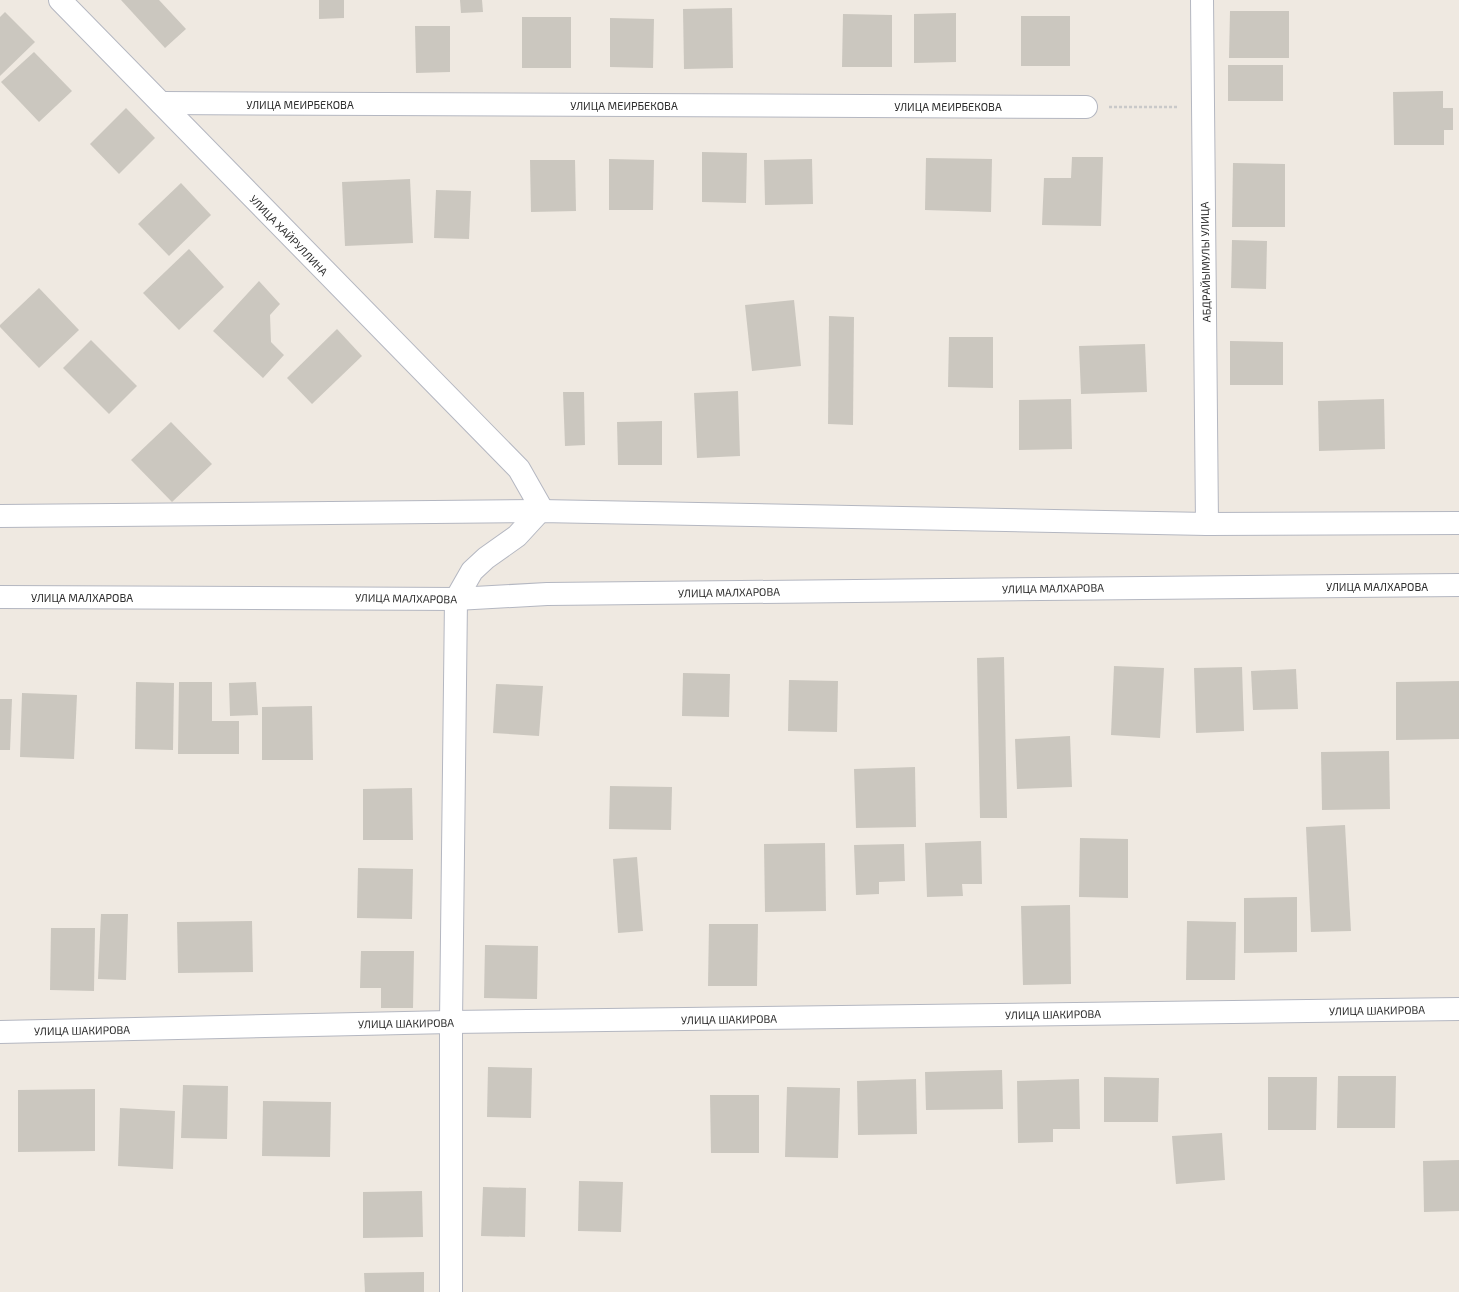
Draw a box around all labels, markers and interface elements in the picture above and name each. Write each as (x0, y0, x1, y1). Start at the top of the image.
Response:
street label: УЛИЦА МЕИРБЕКОВА (246, 98, 354, 111)
street label: УЛИЦА МЕИРБЕКОВА (570, 99, 678, 112)
street label: УЛИЦА МЕИРБЕКОВА (894, 100, 1002, 113)
street label: УЛИЦА ХАЙРУЛЛИНА (247, 192, 331, 278)
street label: АБДРАЙЫМУЛЫ УЛИЦА (1197, 201, 1213, 322)
street label: УЛИЦА МАЛХАРОВА (1326, 580, 1428, 593)
street label: УЛИЦА МАЛХАРОВА (1002, 581, 1104, 595)
street label: УЛИЦА МАЛХАРОВА (678, 585, 780, 599)
street label: УЛИЦА МАЛХАРОВА (31, 591, 133, 604)
street label: УЛИЦА МАЛХАРОВА (355, 591, 457, 605)
street label: УЛИЦА ШАКИРОВА (1329, 1003, 1425, 1017)
street label: УЛИЦА ШАКИРОВА (1005, 1007, 1101, 1021)
street label: УЛИЦА ШАКИРОВА (681, 1012, 777, 1026)
street label: УЛИЦА ШАКИРОВА (358, 1016, 454, 1030)
street label: УЛИЦА ШАКИРОВА (34, 1023, 130, 1037)

